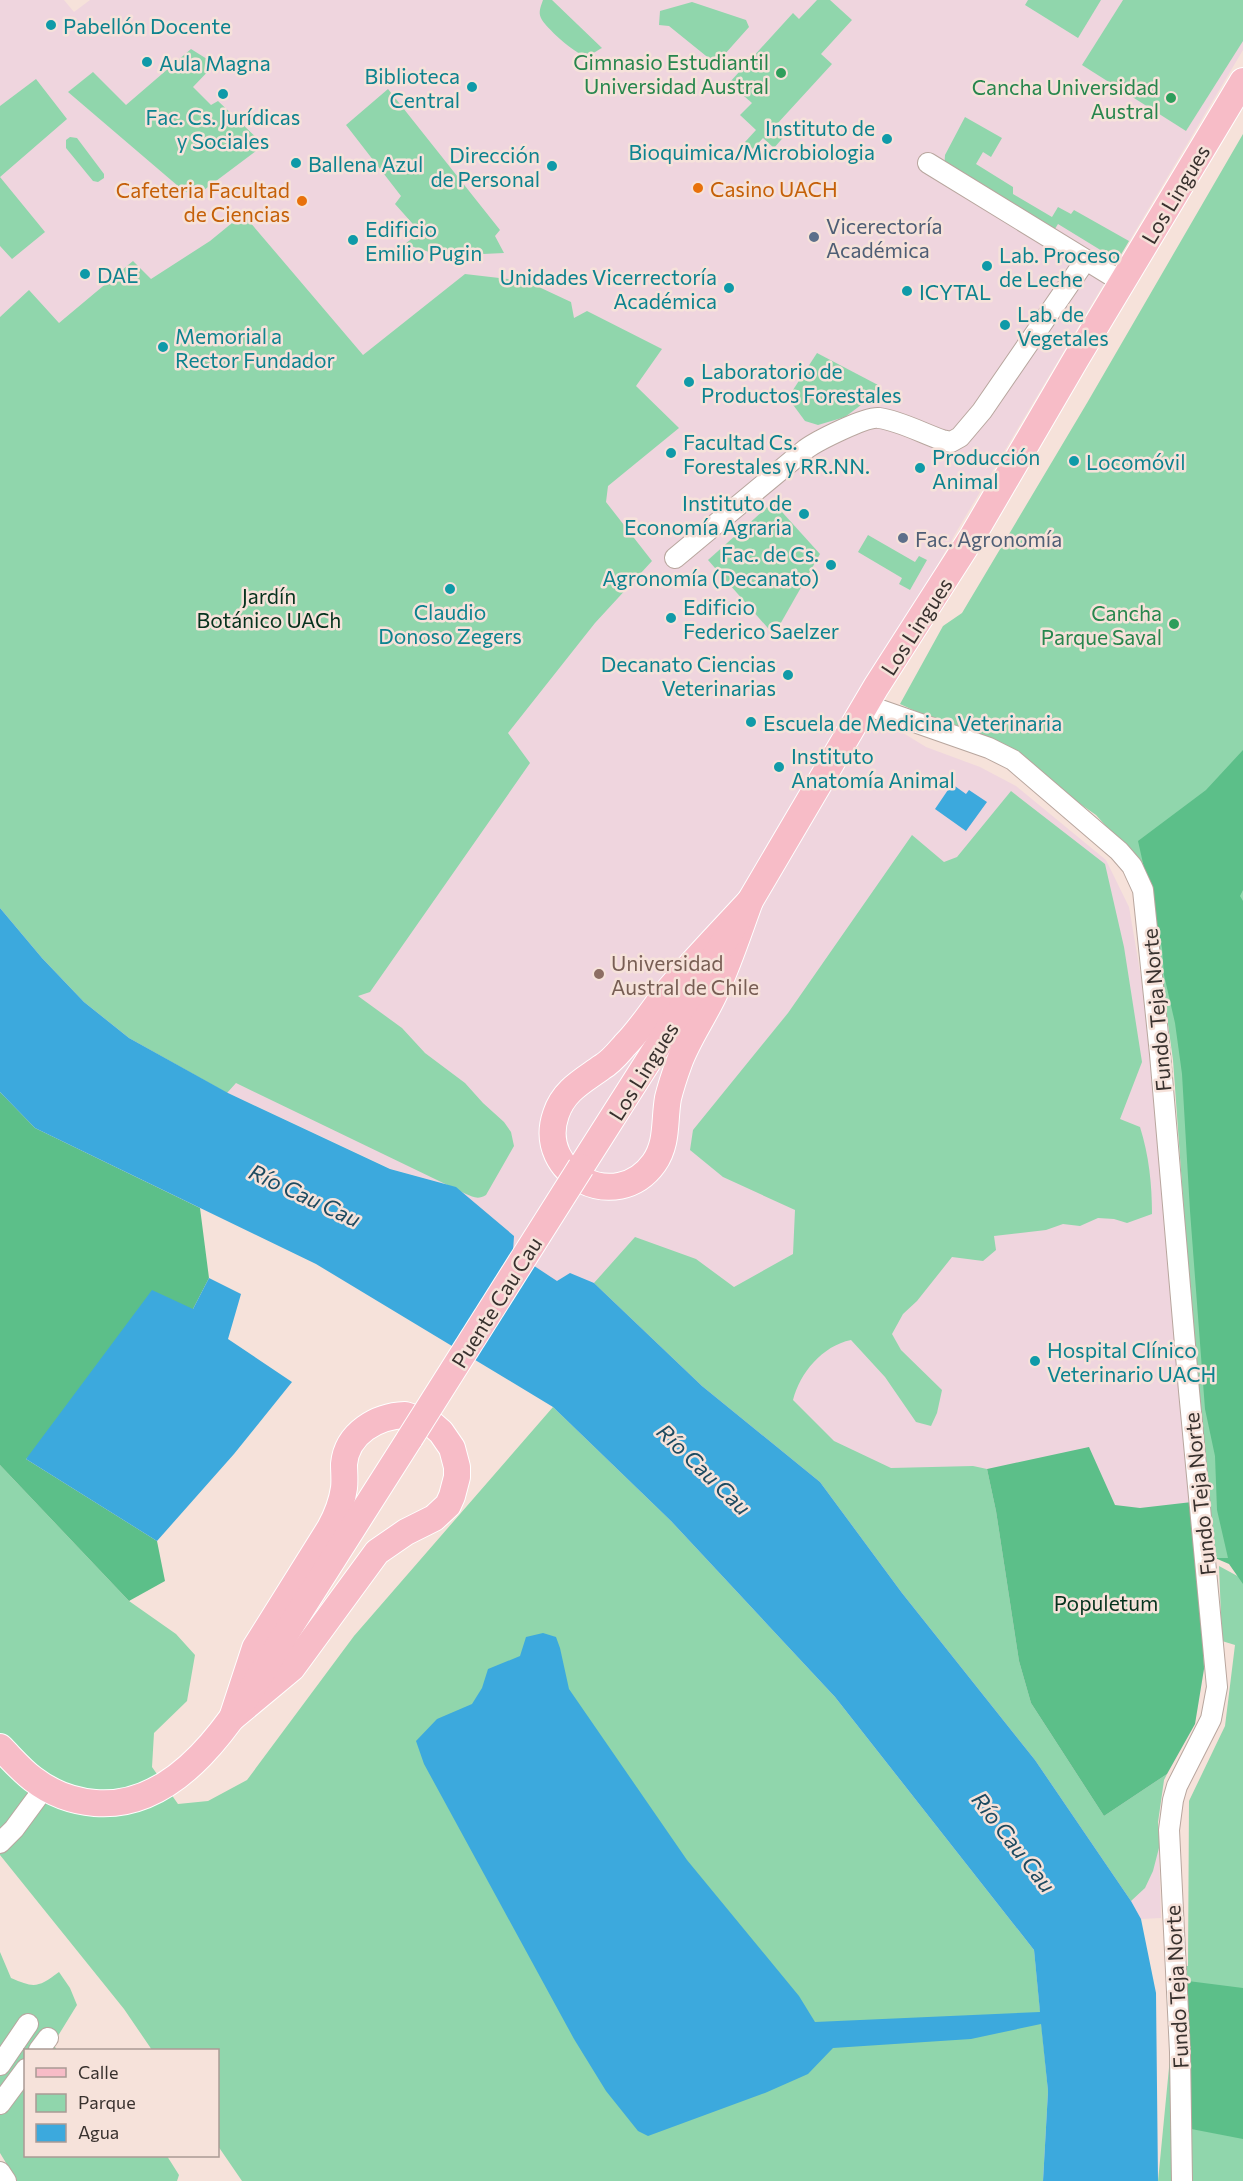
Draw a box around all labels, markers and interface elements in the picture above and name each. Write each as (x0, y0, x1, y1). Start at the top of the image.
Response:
place label: Pabellón Docente (63, 13, 231, 38)
marker: Pabellón Docente (44, 18, 58, 32)
place label: Gimnasio Estudiantil Universidad Austral (573, 49, 769, 98)
place label: Aula Magna (159, 50, 271, 75)
marker: Aula Magna (140, 55, 154, 69)
place label: Biblioteca Central (365, 63, 460, 112)
marker: Gimnasio Estudiantil Universidad Austral (774, 66, 788, 80)
place label: Cancha Universidad Austral (972, 74, 1159, 123)
marker: Biblioteca Central (465, 80, 479, 94)
marker: Fac. Cs. Jurídicas y Sociales (216, 87, 230, 101)
marker: Cancha Universidad Austral (1164, 91, 1178, 105)
place label: Fac. Cs. Jurídicas y Sociales (146, 104, 300, 153)
place label: Instituto de Bioquimica/Microbiologia (628, 115, 875, 164)
marker: Instituto de Bioquimica/Microbiologia (880, 132, 894, 146)
street label: Los Lingues (1136, 140, 1214, 248)
place label: Dirección de Personal (430, 142, 540, 191)
place label: Ballena Azul (308, 151, 423, 176)
marker: Ballena Azul (289, 156, 303, 170)
marker: Dirección de Personal (545, 159, 559, 173)
place label: Casino UACH (710, 176, 838, 201)
place label: Cafeteria Facultad de Ciencias (116, 177, 290, 226)
marker: Casino UACH (691, 181, 705, 195)
marker: Cafeteria Facultad de Ciencias (295, 194, 309, 208)
place label: Vicerectoría Académica (826, 213, 943, 262)
place label: Edificio Emilio Pugin (365, 216, 482, 265)
marker: Vicerectoría Académica (807, 230, 821, 244)
marker: Edificio Emilio Pugin (346, 233, 360, 247)
place label: Lab. Proceso de Leche (999, 242, 1120, 291)
marker: Lab. Proceso de Leche (980, 259, 994, 273)
place label: DAE (97, 262, 139, 287)
place label: Unidades Vicerrectoría Académica (499, 264, 717, 313)
marker: DAE (78, 267, 92, 281)
place label: ICYTAL (919, 279, 991, 304)
marker: Unidades Vicerrectoría Académica (722, 281, 736, 295)
marker: ICYTAL (900, 284, 914, 298)
place label: Lab. de Vegetales (1017, 301, 1109, 350)
marker: Lab. de Vegetales (998, 318, 1012, 332)
place label: Memorial a Rector Fundador (175, 323, 335, 372)
marker: Memorial a Rector Fundador (156, 340, 170, 354)
place label: Laboratorio de Productos Forestales (701, 358, 902, 407)
marker: Laboratorio de Productos Forestales (682, 375, 696, 389)
place label: Facultad Cs. Forestales y RR.NN. (683, 429, 870, 478)
place label: Producción Animal (932, 444, 1040, 493)
marker: Facultad Cs. Forestales y RR.NN. (664, 446, 678, 460)
place label: Locomóvil (1086, 449, 1186, 474)
marker: Locomóvil (1067, 454, 1081, 468)
marker: Producción Animal (913, 461, 927, 475)
place label: Instituto de Economía Agraria (624, 490, 792, 539)
marker: Instituto de Economía Agraria (797, 507, 811, 521)
place label: Fac. Agronomía (915, 526, 1062, 551)
marker: Fac. Agronomía (896, 531, 910, 545)
place label: Fac. de Cs. Agronomía (Decanato) (602, 541, 819, 590)
marker: Fac. de Cs. Agronomía (Decanato) (824, 558, 838, 572)
street label: Los Lingues (875, 573, 957, 679)
marker: Claudio Donoso Zegers (443, 582, 457, 596)
park label: Jardín Botánico UACh (197, 583, 341, 632)
place label: Edificio Federico Saelzer (683, 594, 839, 643)
place label: Claudio Donoso Zegers (378, 599, 522, 648)
place label: Cancha Parque Saval (1041, 600, 1162, 649)
marker: Edificio Federico Saelzer (664, 611, 678, 625)
marker: Cancha Parque Saval (1167, 617, 1181, 631)
place label: Decanato Ciencias Veterinarias (601, 651, 776, 700)
marker: Decanato Ciencias Veterinarias (781, 668, 795, 682)
place label: Escuela de Medicina Veterinaria (763, 710, 1062, 735)
marker: Escuela de Medicina Veterinaria (744, 715, 758, 729)
place label: Instituto Anatomía Animal (791, 743, 955, 792)
marker: Instituto Anatomía Animal (772, 760, 786, 774)
street label: Fundo Teja Norte (1136, 927, 1176, 1093)
place label: Universidad Austral de Chile (611, 950, 759, 999)
marker: Universidad Austral de Chile (592, 967, 606, 981)
street label: Los Lingues (603, 1017, 683, 1125)
water label: Río Cau Cau (245, 1157, 365, 1233)
street label: Puente Cau Cau (446, 1232, 546, 1372)
place label: Hospital Clínico Veterinario UACH (1047, 1337, 1216, 1386)
marker: Hospital Clínico Veterinario UACH (1028, 1354, 1042, 1368)
street label: Fundo Teja Norte (1178, 1411, 1220, 1577)
water label: Río Cau Cau (652, 1418, 756, 1520)
park label: Populetum (1054, 1590, 1158, 1615)
water label: Río Cau Cau (967, 1787, 1061, 1897)
street label: Fundo Teja Norte (1159, 1905, 1193, 2069)
legend (24, 2049, 219, 2157)
text: Calle (78, 2061, 118, 2083)
text: Parque (78, 2091, 136, 2113)
text: Agua (78, 2121, 119, 2143)

